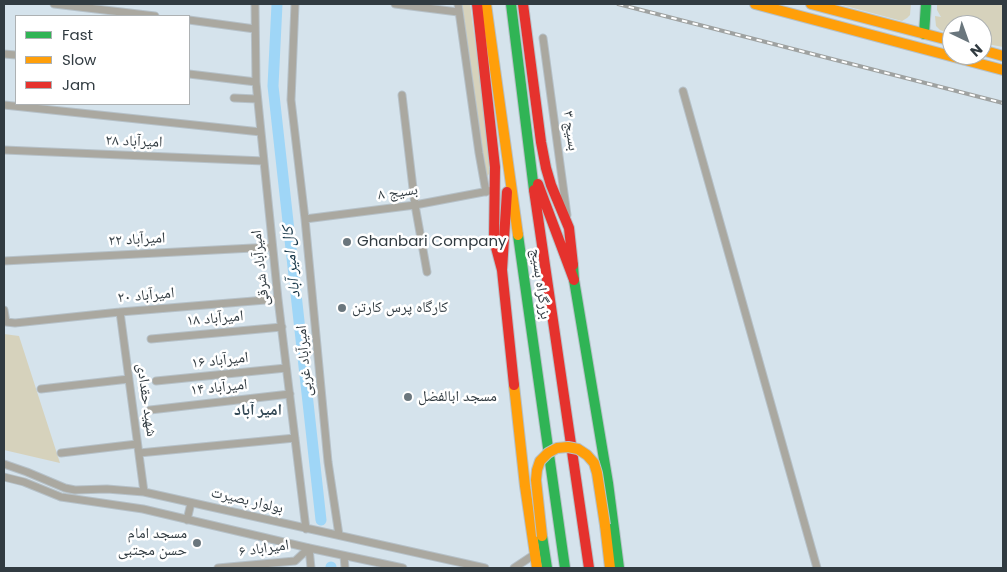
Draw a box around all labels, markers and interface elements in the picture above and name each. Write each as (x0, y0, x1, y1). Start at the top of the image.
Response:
legend (15, 15, 190, 105)
north arrow (942, 15, 992, 65)
text: Fast (62, 24, 93, 45)
text: N (966, 39, 987, 61)
text: Slow (62, 49, 96, 70)
text: Jam (62, 74, 96, 95)
street label: بسیج ۳ (558, 110, 582, 152)
street label: امیرآباد ۲۸ (105, 132, 163, 152)
street label: بسیج ۸ (377, 181, 419, 205)
water label: کال امیر آباد (279, 225, 305, 299)
street label: امیرآباد شرقی (248, 229, 274, 307)
street label: امیرآباد ۲۲ (108, 230, 166, 250)
place label: Ghanbari Company (357, 233, 507, 251)
marker: Ghanbari Company (341, 236, 353, 248)
street label: بزرگراه بسیج (526, 247, 554, 321)
street label: امیرآباد ۲۰ (117, 285, 175, 307)
place label: کارگاه پرس کارتن (352, 299, 448, 317)
marker: کارگاه پرس کارتن (336, 302, 348, 314)
street label: امیرآباد ۱۸ (186, 308, 244, 330)
street label: امیرآباد غربی (293, 325, 317, 397)
street label: امیرآباد ۱۶ (191, 349, 249, 373)
street label: شهید حقدادی (132, 362, 160, 438)
street label: امیرآباد ۱۴ (190, 376, 248, 400)
place label: مسجد ابالفضل (418, 388, 497, 406)
marker: مسجد ابالفضل (402, 391, 414, 403)
district label: امیر آباد (234, 401, 282, 421)
street label: بولوار بصیرت (209, 484, 285, 518)
place label: مسجد امام حسن مجتبی (118, 525, 187, 560)
marker: مسجد امام حسن مجتبی (191, 537, 203, 549)
street label: امیراباد ۶ (238, 537, 290, 561)

